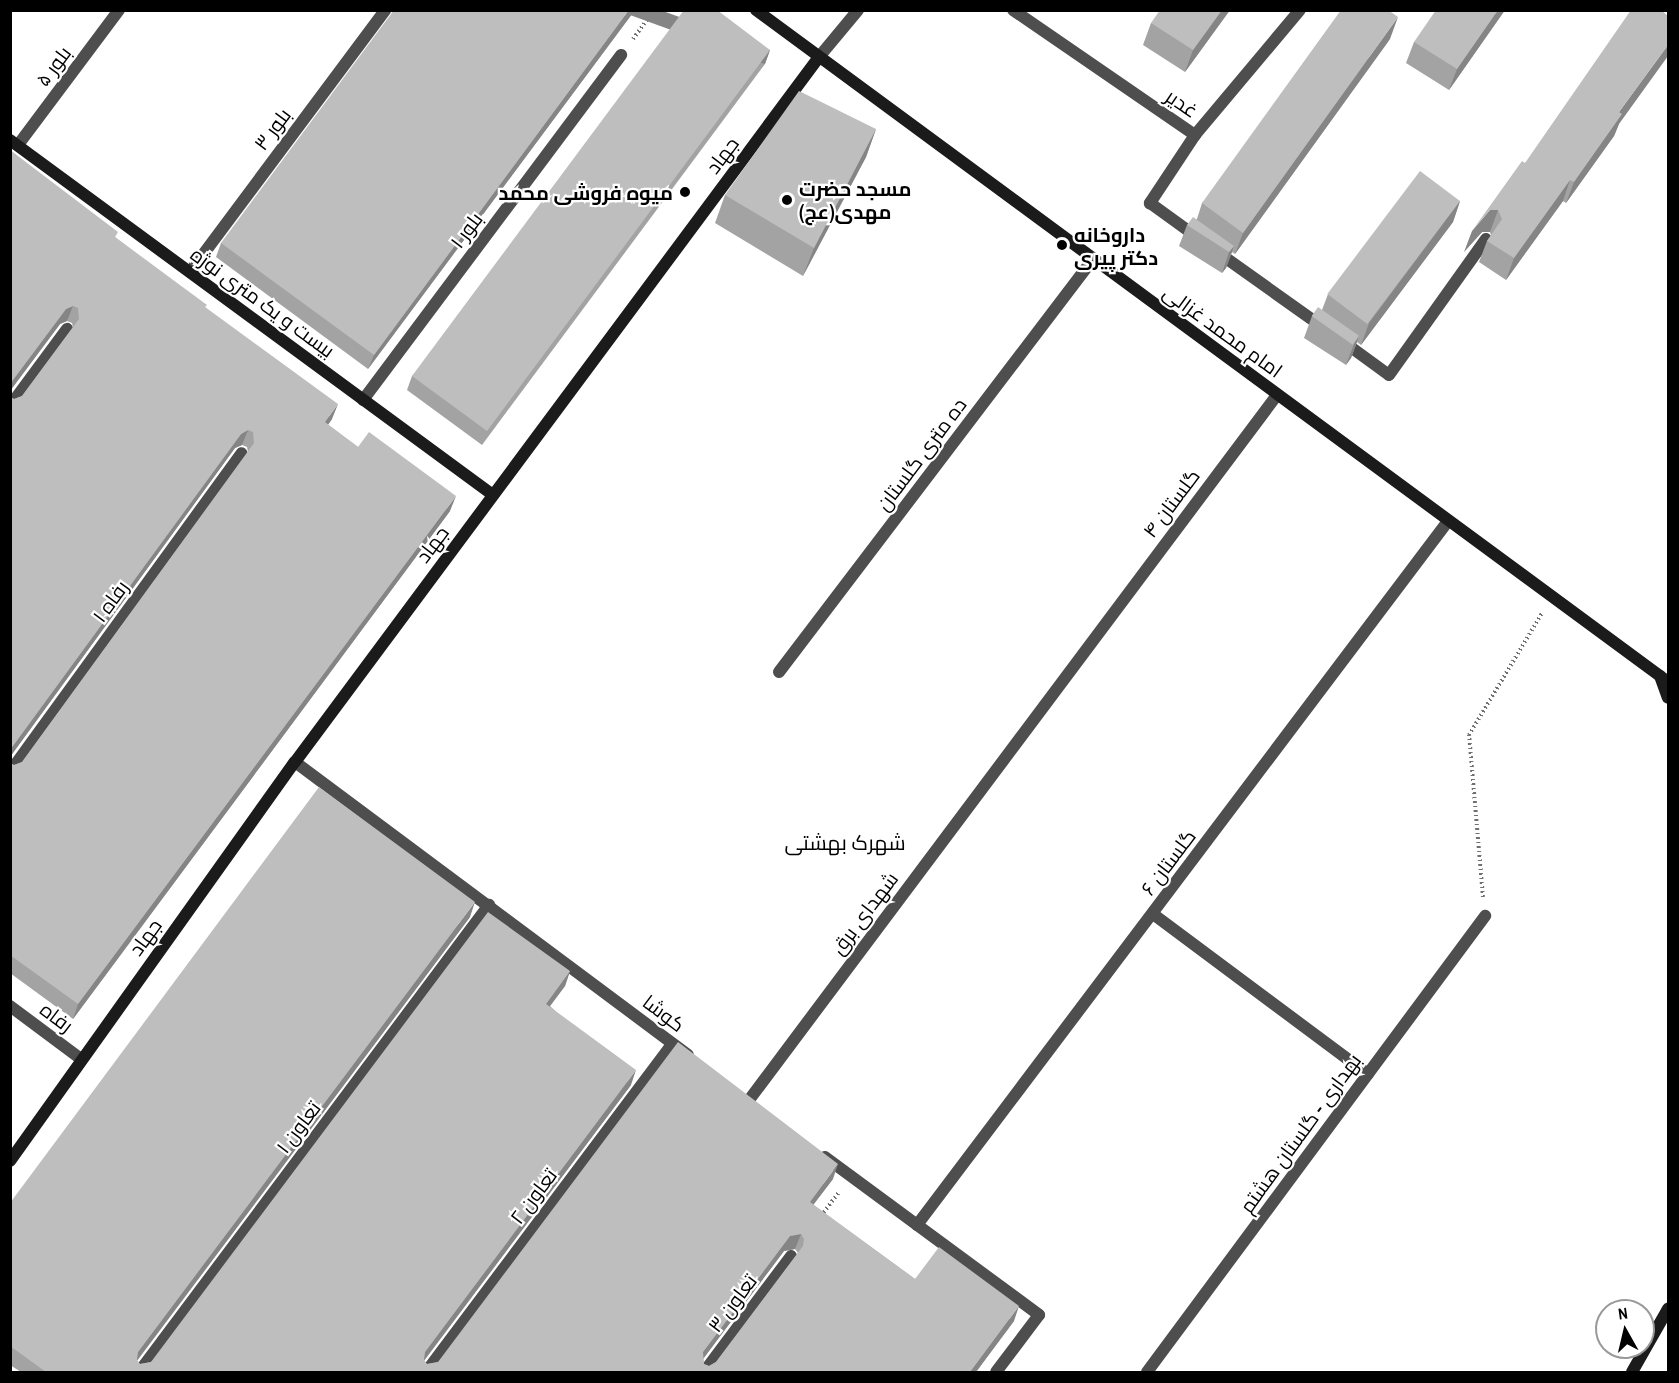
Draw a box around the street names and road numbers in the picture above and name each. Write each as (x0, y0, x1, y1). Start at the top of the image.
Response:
street label: بلور ۵ (30, 41, 76, 91)
street label: غدیر (1161, 84, 1203, 122)
street label: بلور ۳ (248, 103, 296, 155)
street label: جهاد (700, 132, 744, 178)
street label: بلور ۱ (445, 207, 487, 253)
street label: بیست و یک متری نوژه (186, 242, 340, 362)
street label: امام محمد غزالی (1159, 280, 1287, 382)
street label: ده متری گلستان (871, 393, 971, 515)
street label: گلستان ۴ (1137, 464, 1205, 542)
street label: جهاد (410, 521, 454, 567)
street label: رفاه ۱ (87, 575, 133, 627)
street label: گلستان ۶ (1136, 824, 1200, 900)
street label: شهدای برق (825, 867, 903, 959)
street label: جهاد (124, 914, 166, 960)
street label: کوشا (638, 989, 690, 1037)
street label: رفاه (36, 997, 78, 1037)
street label: بهداری - گلستان هشتم (1234, 1049, 1366, 1217)
street label: تعاون ۱ (271, 1096, 325, 1158)
street label: تعاون ۲ (504, 1164, 562, 1228)
street label: تعاون ۳ (702, 1269, 762, 1337)

